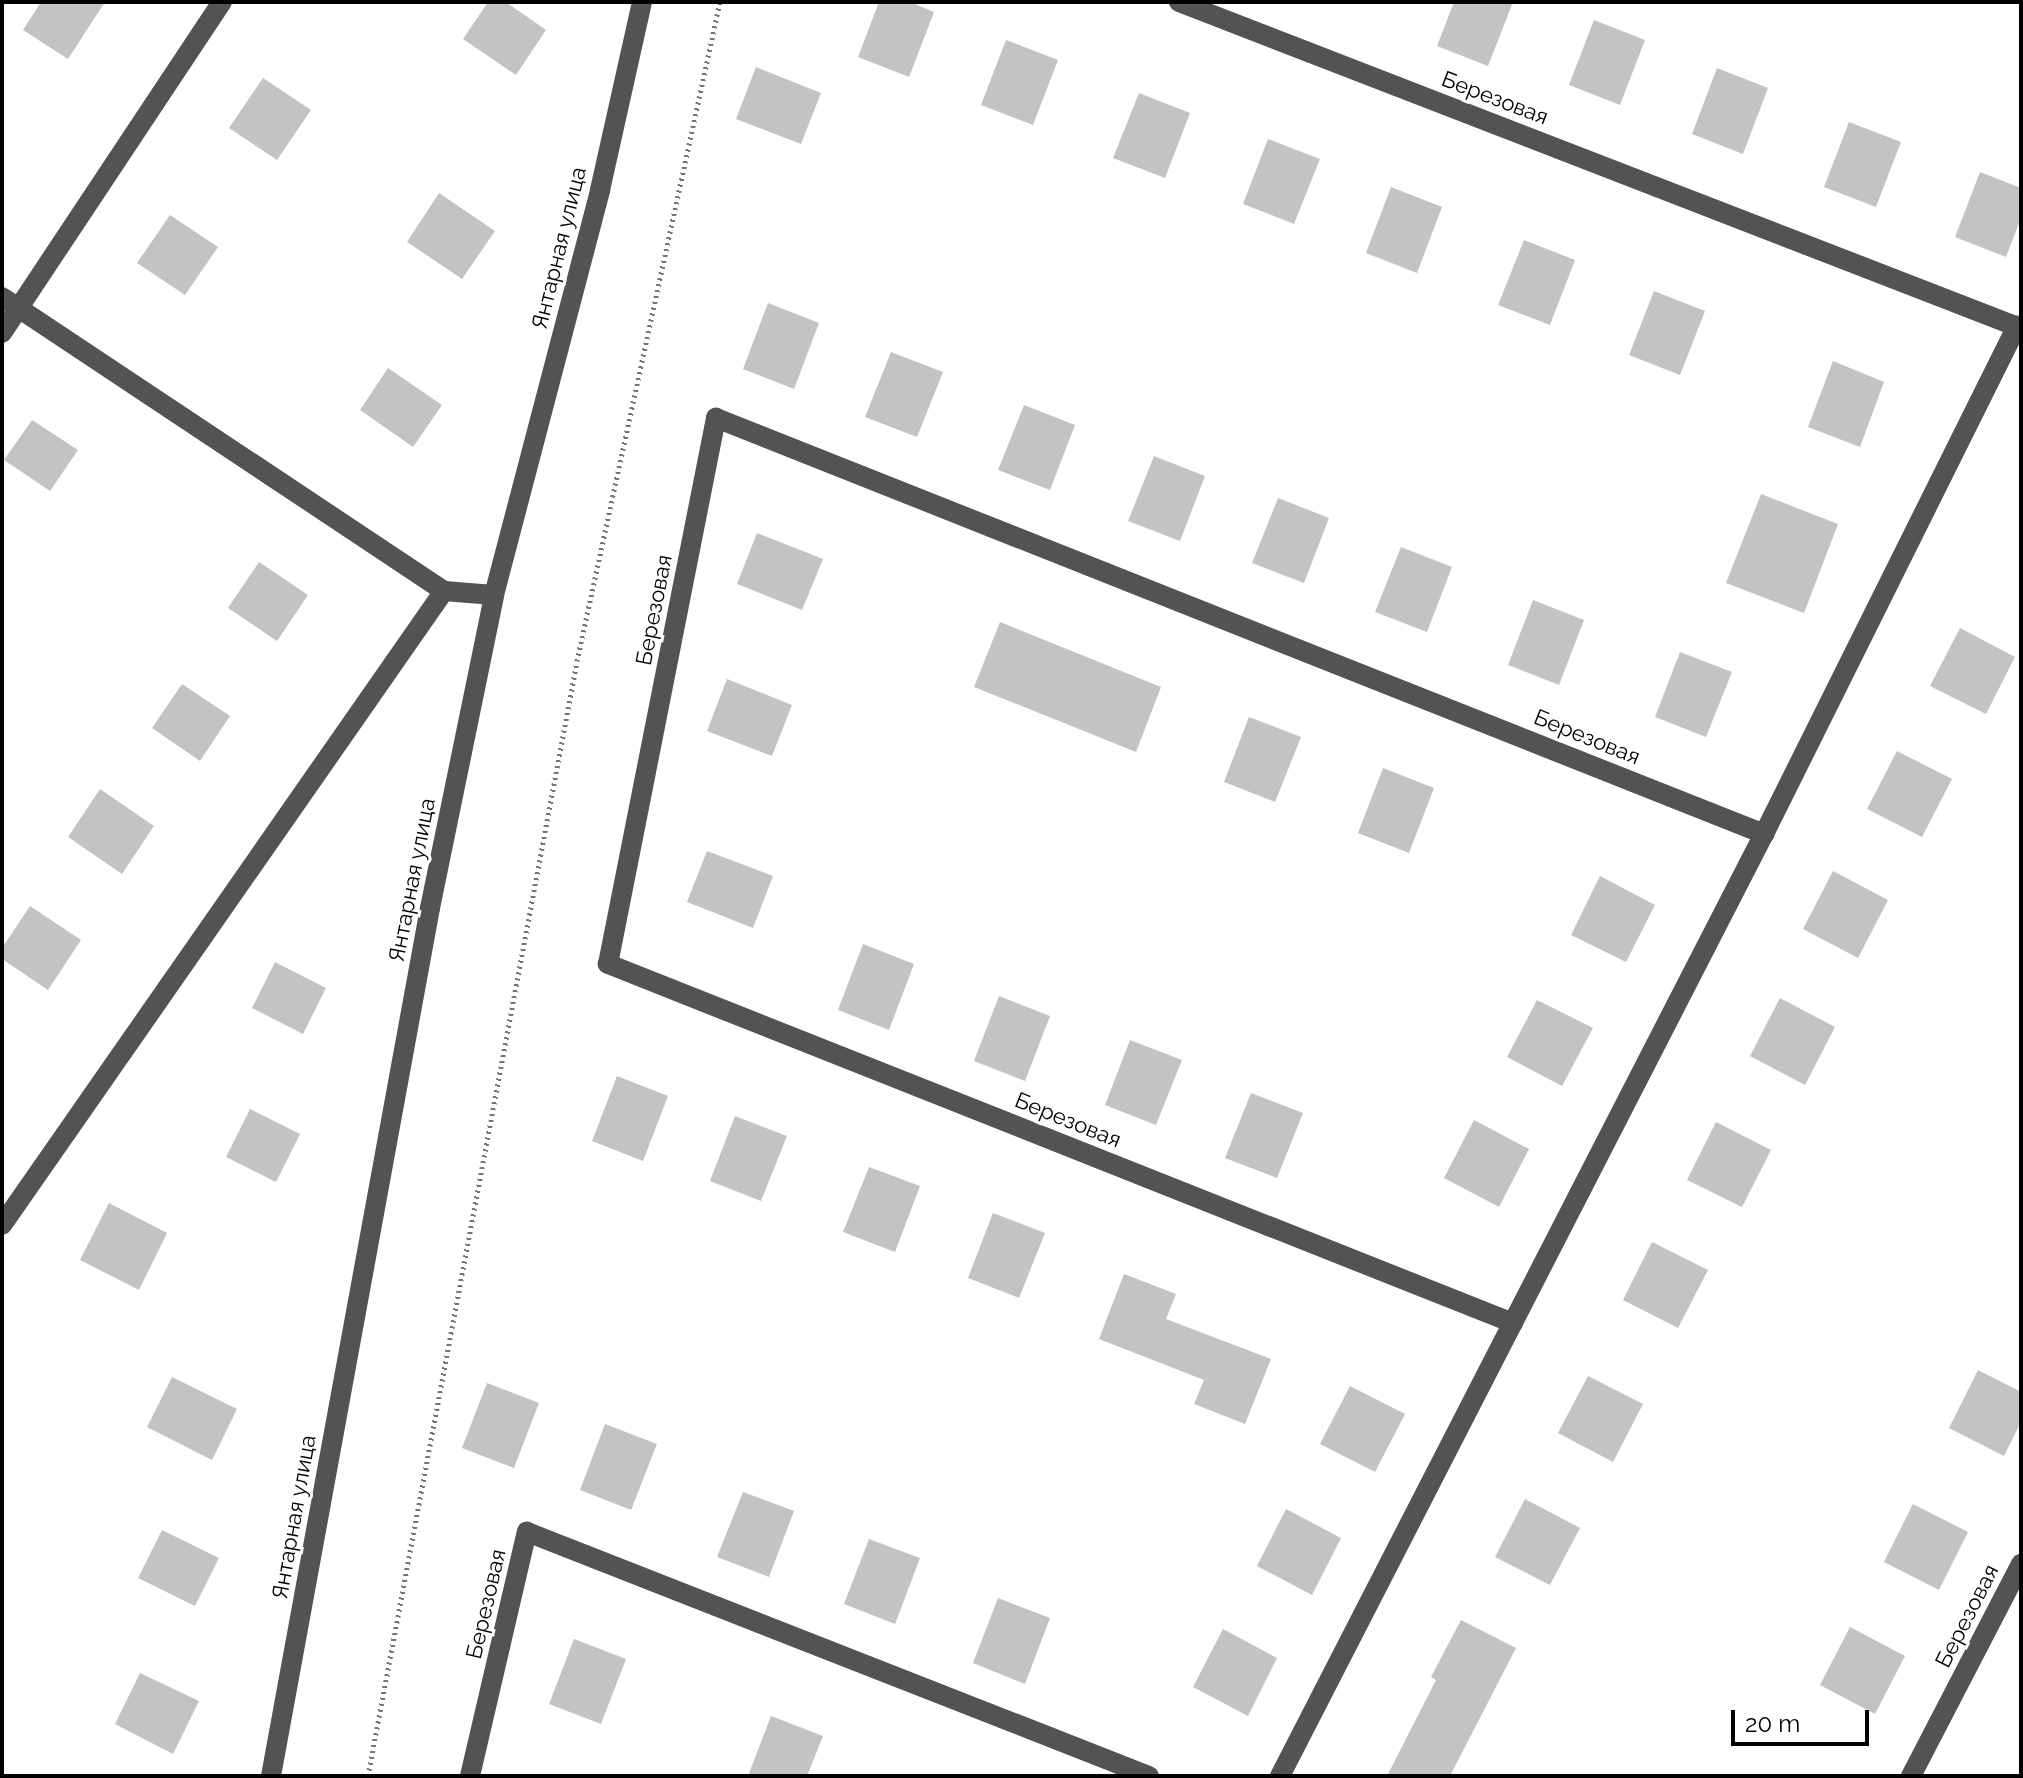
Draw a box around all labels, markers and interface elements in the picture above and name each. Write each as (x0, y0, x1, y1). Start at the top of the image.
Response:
street label: Березовая (1438, 66, 1552, 130)
street label: Янтарная улица (526, 164, 592, 332)
street label: Березовая (630, 552, 678, 668)
street label: Березовая (1530, 704, 1644, 770)
street label: Янтарная улица (383, 796, 441, 964)
street label: Березовая (1011, 1087, 1125, 1153)
street label: Янтарная улица (267, 1433, 321, 1601)
street label: Березовая (461, 1546, 511, 1662)
street label: Березовая (1930, 1560, 2004, 1672)
scale bar (1735, 1694, 1873, 1744)
text: 20 m (1745, 1709, 1800, 1738)

